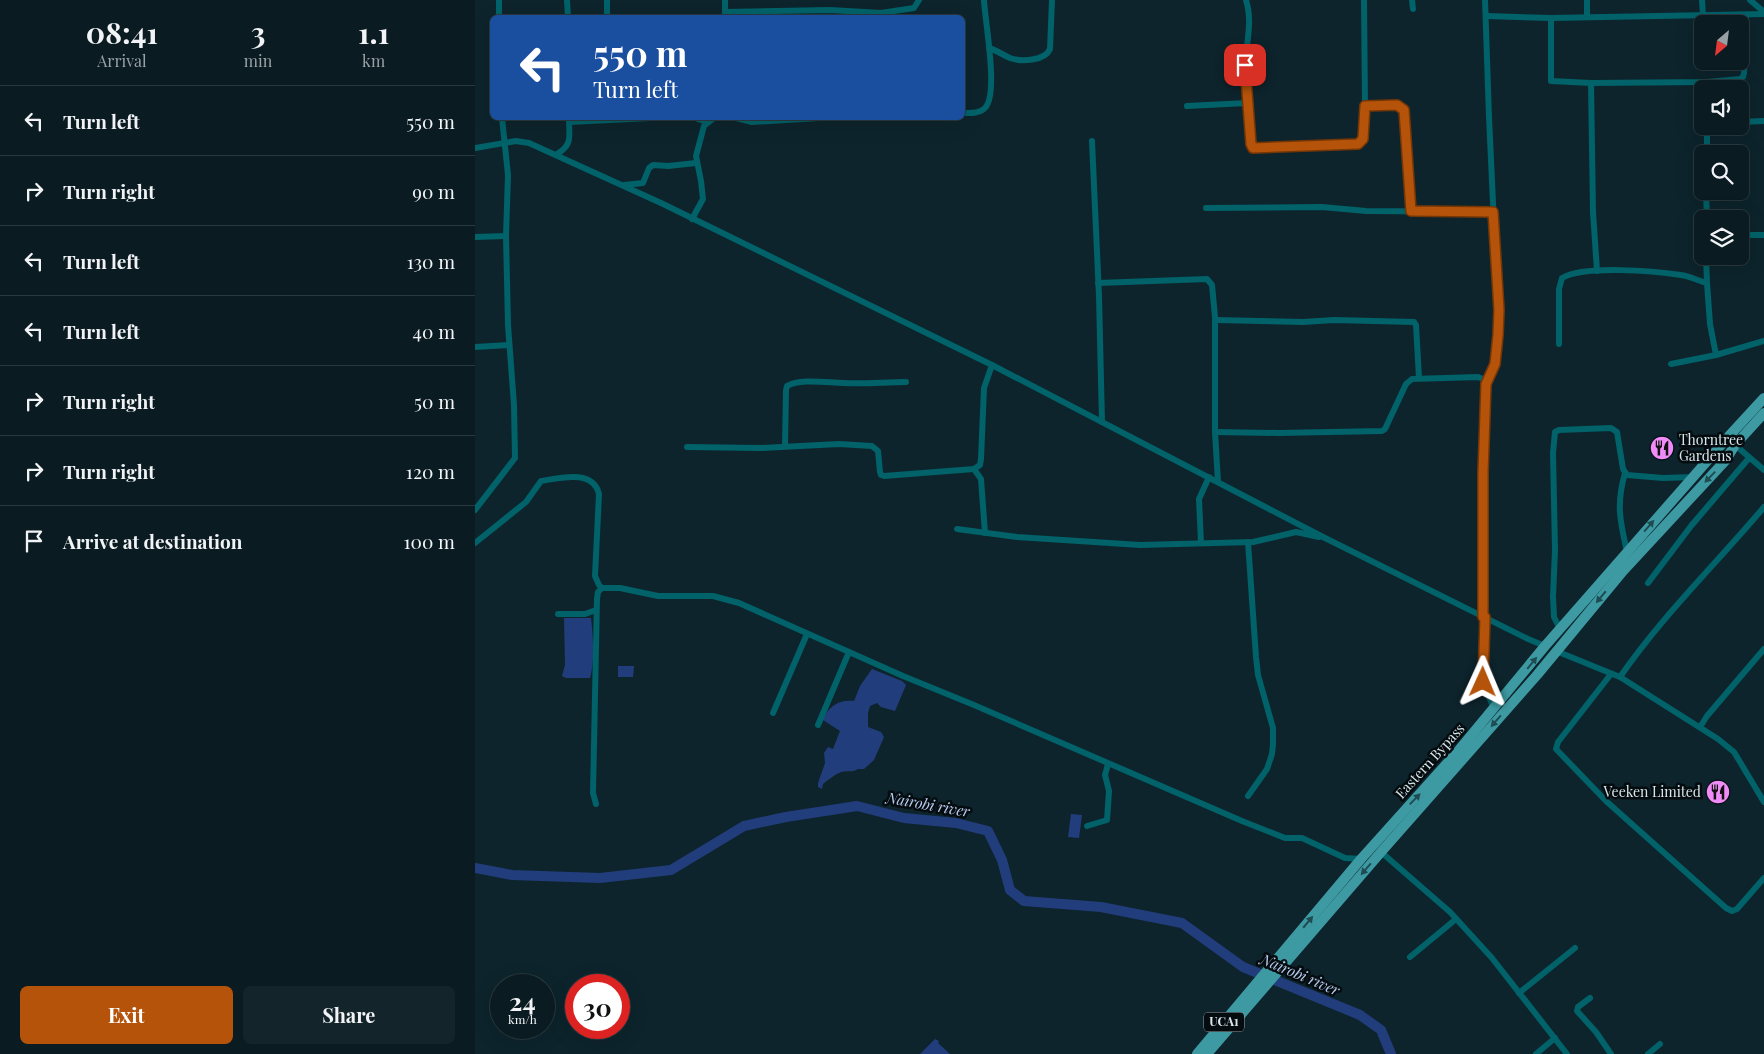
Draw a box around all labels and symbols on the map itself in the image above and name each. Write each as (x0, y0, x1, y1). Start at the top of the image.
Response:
north arrow (1694, 15, 1749, 70)
pin (1224, 44, 1266, 86)
place label: Thorntree Gardens (1679, 430, 1743, 465)
restaurant icon: Thorntree Gardens (1649, 435, 1675, 461)
one-way arrow (1704, 470, 1716, 482)
one-way arrow (1644, 520, 1655, 533)
one-way arrow (1596, 590, 1607, 603)
position arrow (1456, 655, 1508, 707)
one-way arrow (1526, 656, 1537, 669)
one-way arrow (1491, 715, 1502, 727)
street label: Eastern Bypass (1391, 719, 1469, 802)
restaurant icon: Veeken Limited (1705, 779, 1731, 805)
place label: Veeken Limited (1603, 782, 1701, 801)
water label: Nairobi river (883, 787, 972, 821)
one-way arrow (1409, 794, 1421, 806)
one-way arrow (1360, 863, 1372, 875)
one-way arrow (1303, 916, 1314, 929)
water label: Nairobi river (1256, 948, 1344, 1000)
speed limit sign: 30 (565, 974, 630, 1039)
road number: UCA1 (1204, 1012, 1244, 1032)

